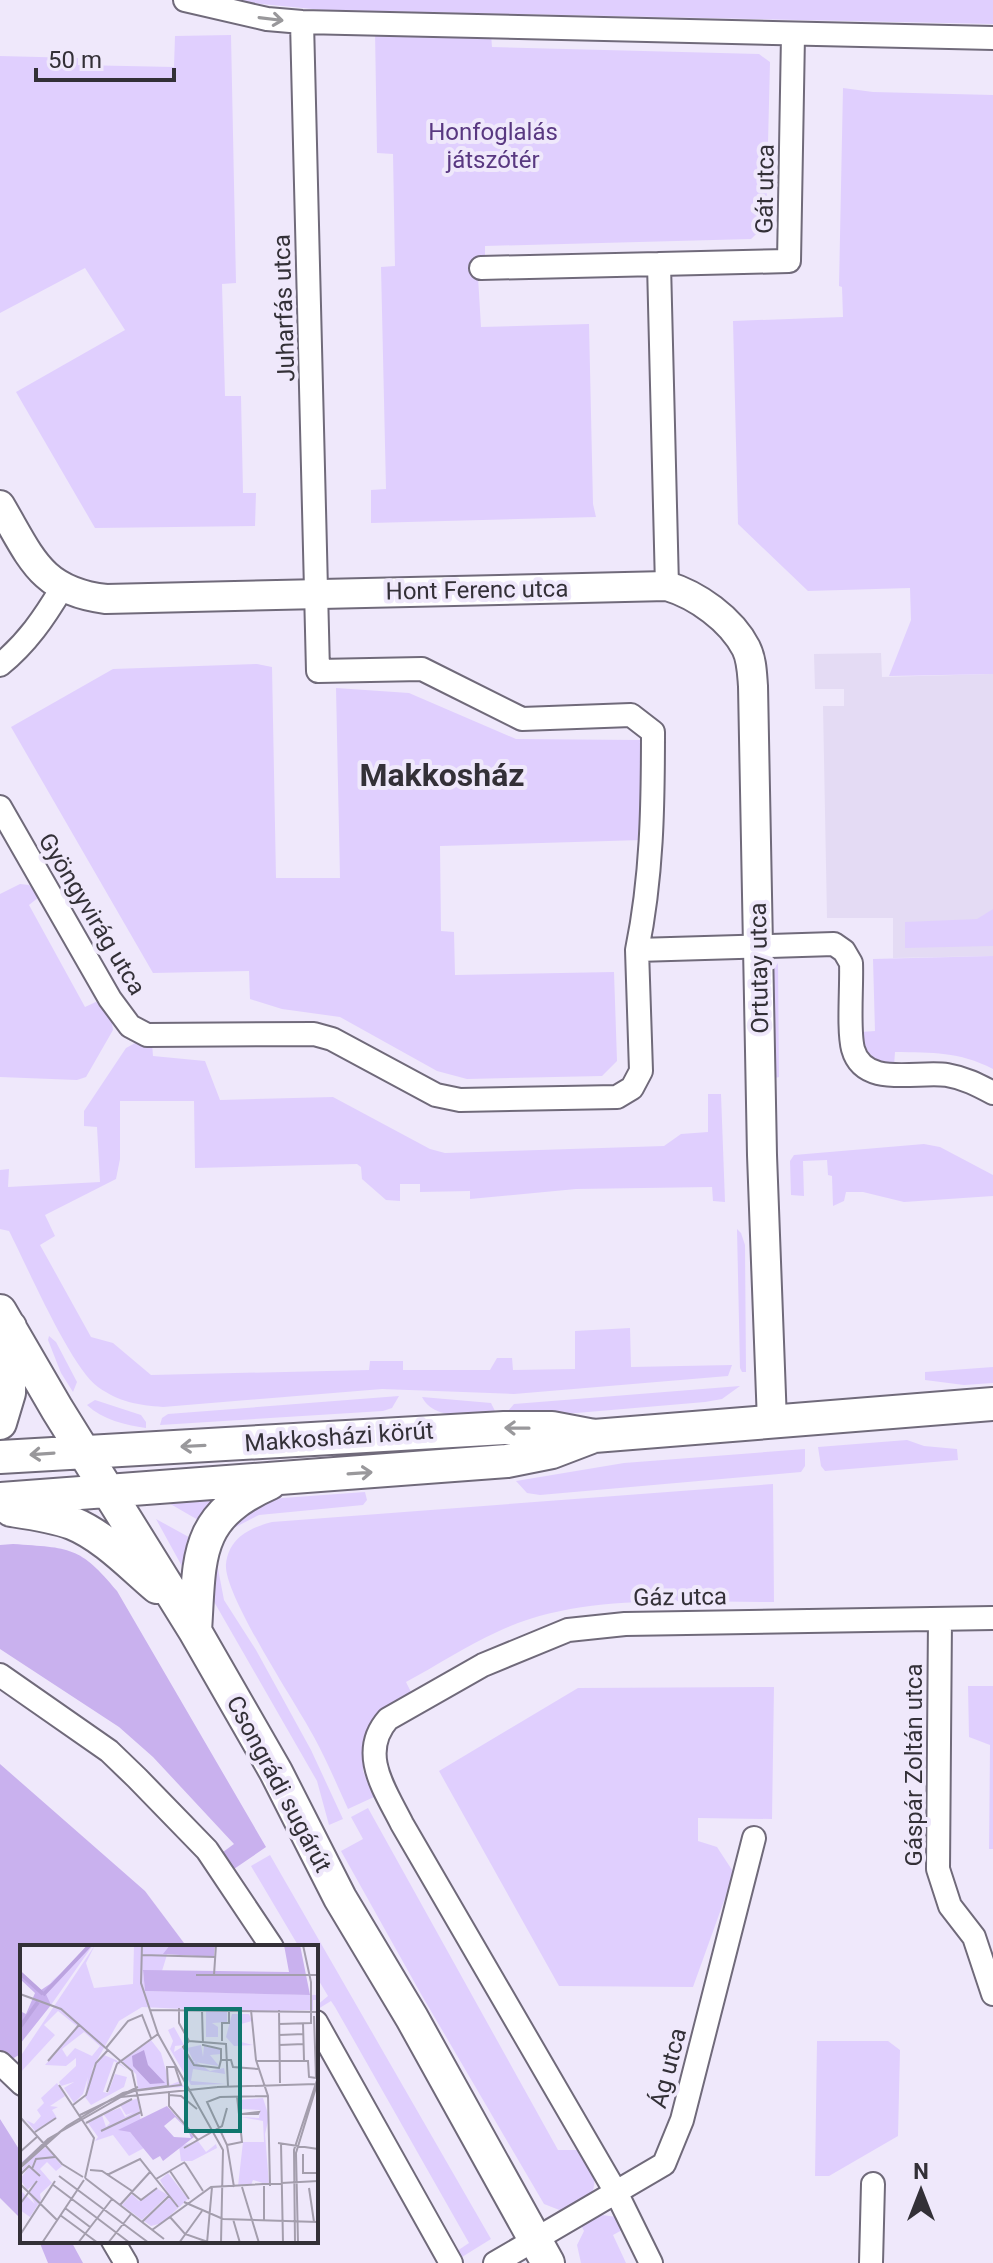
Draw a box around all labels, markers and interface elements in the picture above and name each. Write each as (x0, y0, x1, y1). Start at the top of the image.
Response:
one-way arrow (257, 12, 283, 27)
scale bar (36, 32, 174, 82)
text: 50 m (48, 46, 102, 74)
park label: Honfoglalás játszótér (428, 118, 558, 174)
street label: Gát utca (750, 144, 780, 234)
street label: Juharfás utca (267, 234, 301, 382)
street label: Hont Ferenc utca (385, 574, 569, 606)
district label: Makkosház (359, 756, 525, 794)
street label: Gyöngyvirág utca (33, 828, 151, 1000)
street label: Ortutay utca (744, 902, 774, 1034)
street label: Makkosházi körút (244, 1416, 435, 1458)
one-way arrow (504, 1420, 531, 1436)
one-way arrow (180, 1438, 207, 1453)
one-way arrow (29, 1447, 56, 1462)
one-way arrow (346, 1465, 373, 1480)
street label: Gáz utca (633, 1582, 727, 1612)
street label: Gáspár Zoltán utca (900, 1664, 928, 1866)
street label: Csongrádi sugárút (221, 1691, 337, 1877)
inset map (20, 1945, 318, 2243)
street label: Ág utca (644, 2025, 692, 2111)
north arrow (881, 2151, 961, 2231)
text: N (913, 2159, 929, 2184)

